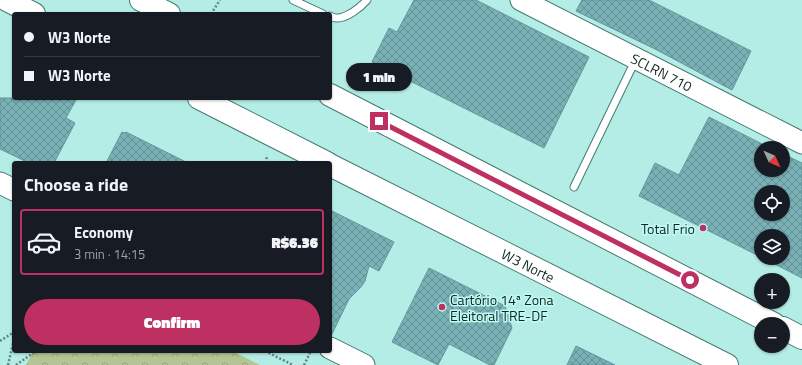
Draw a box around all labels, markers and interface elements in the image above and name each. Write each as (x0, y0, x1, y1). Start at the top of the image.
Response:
text: W3 Norte (48, 26, 111, 49)
street label: SCLRN 710 (627, 47, 696, 96)
callout: 1 min (346, 63, 412, 91)
text: W3 Norte (48, 64, 111, 87)
text: 1 min (363, 67, 395, 87)
route end (370, 112, 388, 130)
north arrow (754, 141, 790, 177)
map controls (754, 141, 790, 353)
text: Choose a ride (24, 171, 128, 198)
button: locate (754, 185, 790, 221)
place label: Total Frio (641, 218, 695, 239)
text: Economy (74, 221, 133, 244)
marker: Total Frio (698, 223, 708, 233)
icon: car (26, 224, 62, 260)
button: layers (754, 229, 790, 265)
text: R$6.36 (272, 231, 318, 254)
street label: W3 Norte (498, 243, 558, 287)
text: 3 min · 14:15 (74, 244, 145, 264)
route start (681, 271, 699, 289)
button: + (754, 273, 790, 309)
place label: Cartório 14ª Zona Eleitoral TRE-DF (450, 289, 554, 326)
button: Confirm (24, 299, 320, 345)
marker: Cartório 14ª Zona Eleitoral TRE-DF (437, 302, 447, 312)
button: − (754, 317, 790, 353)

